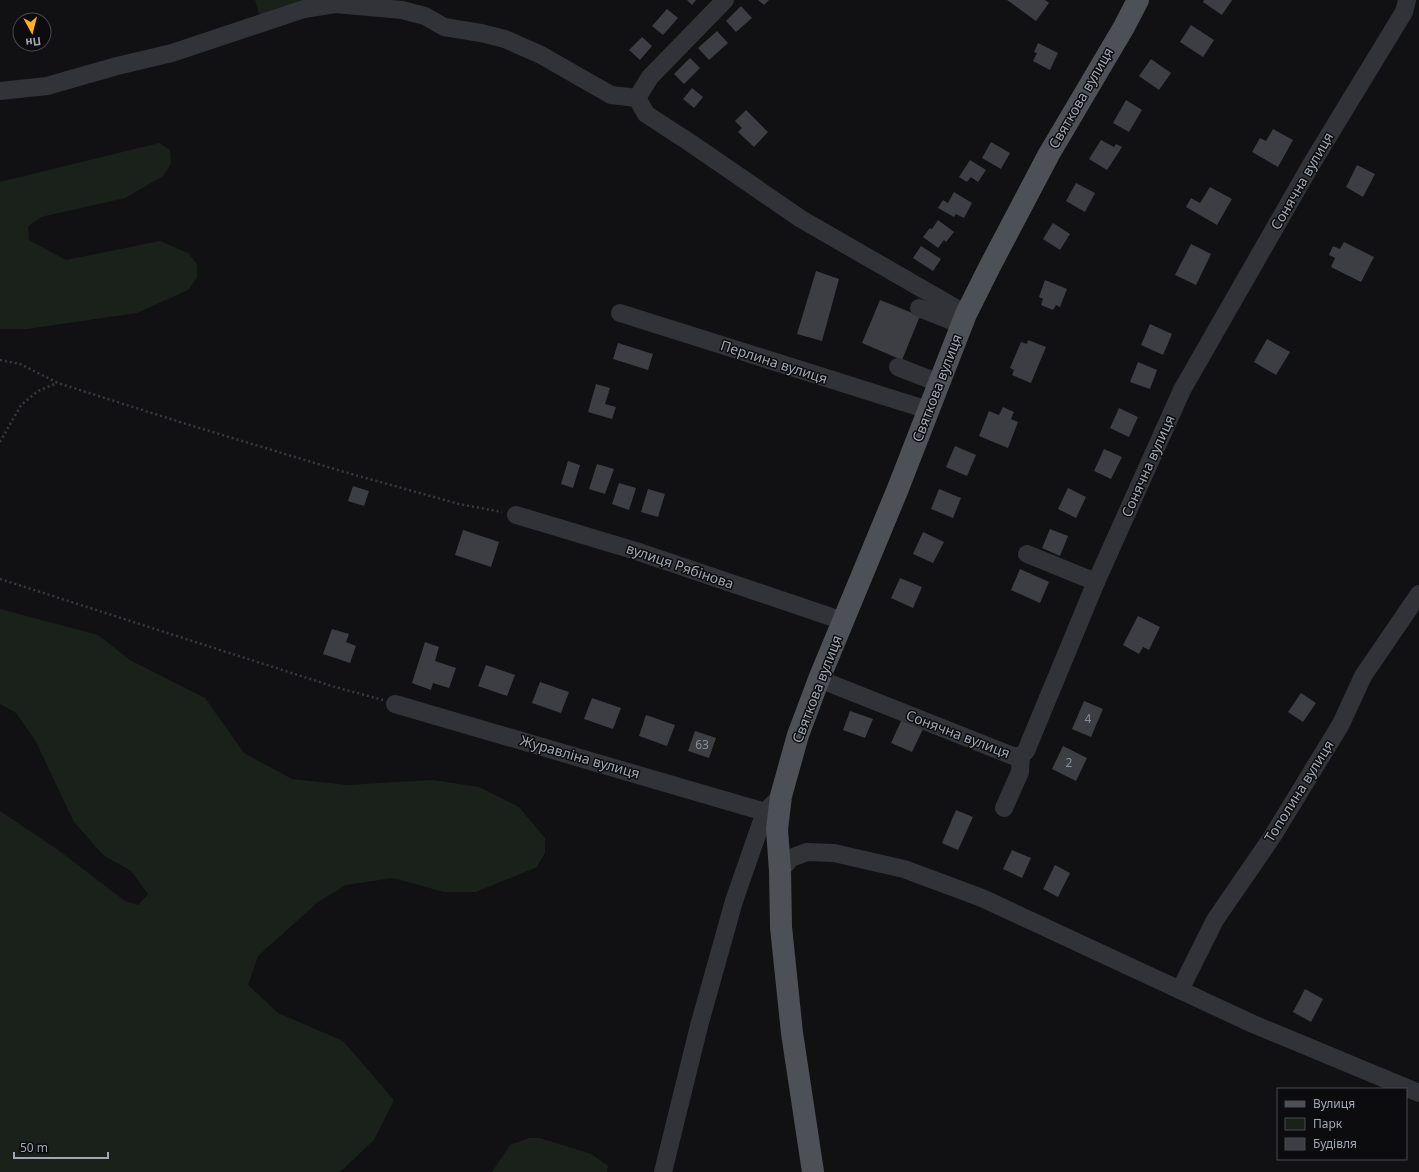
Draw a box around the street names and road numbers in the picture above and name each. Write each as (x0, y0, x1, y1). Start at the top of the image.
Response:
street label: Святкова вулиця (1044, 44, 1117, 152)
street label: Сонячна вулиця (1266, 128, 1337, 233)
street label: Святкова вулиця (907, 331, 966, 444)
street label: Перлина вулиця (718, 335, 830, 388)
street label: Сонячна вулиця (1117, 412, 1179, 520)
street label: вулиця Рябінова (624, 538, 736, 593)
street label: Святкова вулиця (787, 632, 846, 745)
street label: Сонячна вулиця (903, 705, 1013, 762)
street label: Журавліна вулиця (518, 730, 642, 783)
street label: Тополина вулиця (1260, 736, 1338, 845)

